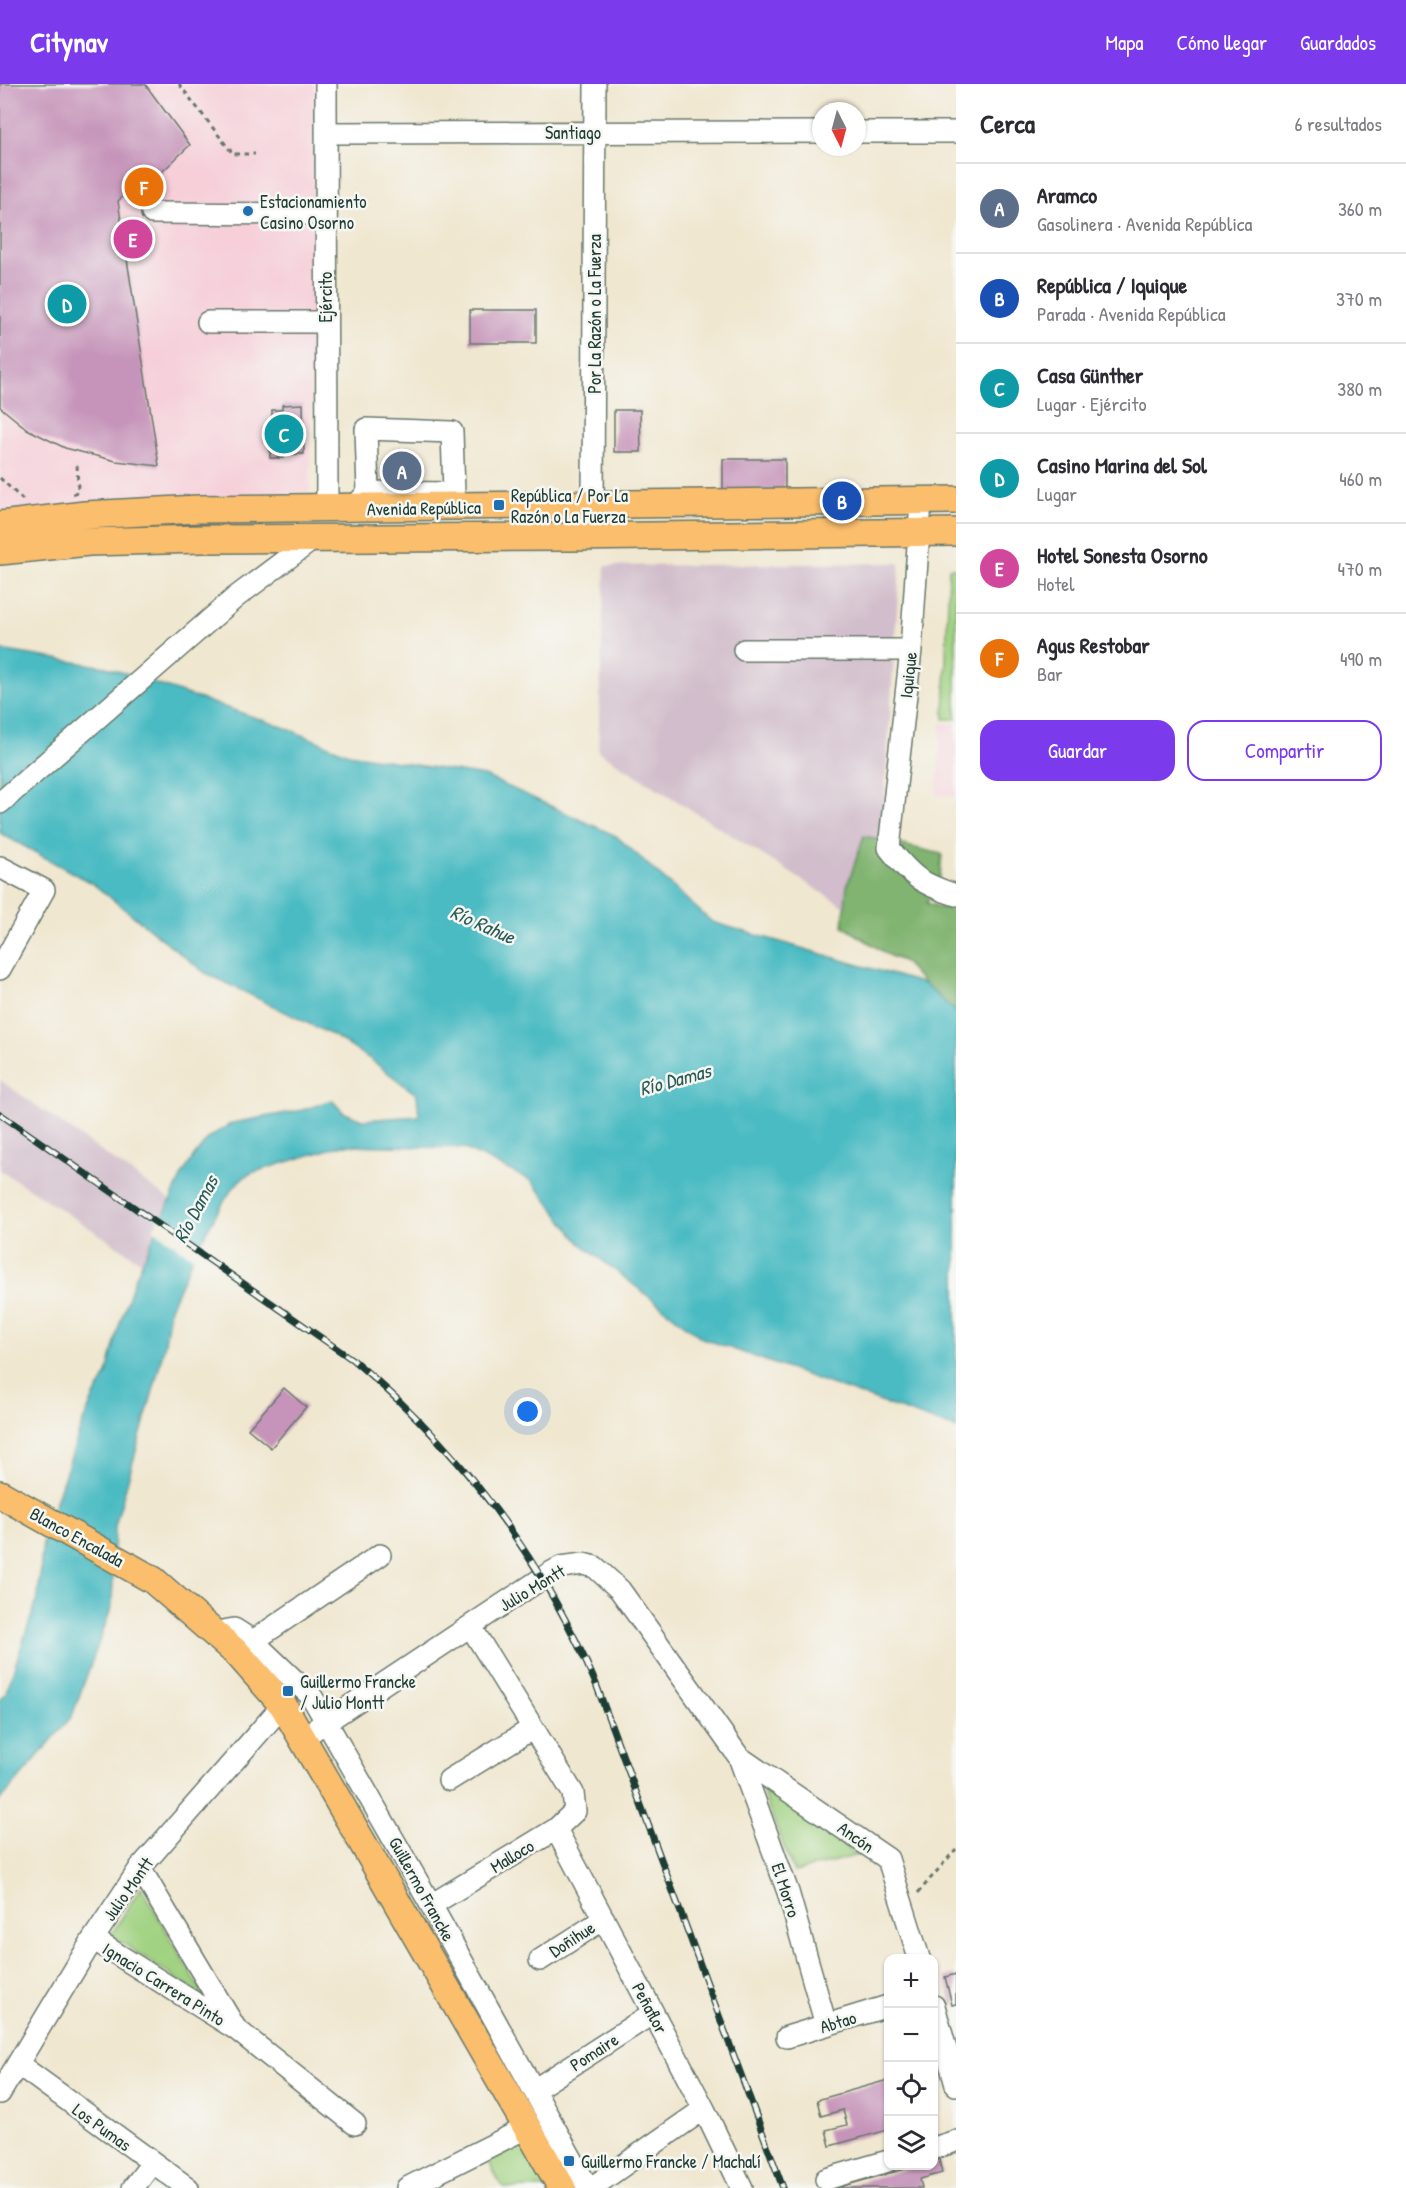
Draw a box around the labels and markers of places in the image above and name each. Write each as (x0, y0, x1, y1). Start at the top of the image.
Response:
pin: F (124, 164, 164, 210)
place label: Estacionamiento Casino Osorno (260, 189, 367, 235)
marker: Estacionamiento Casino Osorno (241, 204, 255, 218)
pin: E (114, 216, 152, 262)
pin: D (48, 282, 86, 326)
pin: C (264, 412, 304, 456)
pin: A (382, 448, 422, 494)
pin: B (822, 478, 862, 524)
place label: República / Por La Razón o La Fuerza (511, 483, 628, 529)
marker: República / Por La Razón o La Fuerza (492, 498, 506, 512)
place label: Guillermo Francke / Julio Montt (300, 1669, 416, 1715)
marker: Guillermo Francke / Julio Montt (281, 1684, 295, 1698)
place label: Guillermo Francke / Machalí (581, 2149, 761, 2174)
marker: Guillermo Francke / Machalí (562, 2154, 576, 2168)

